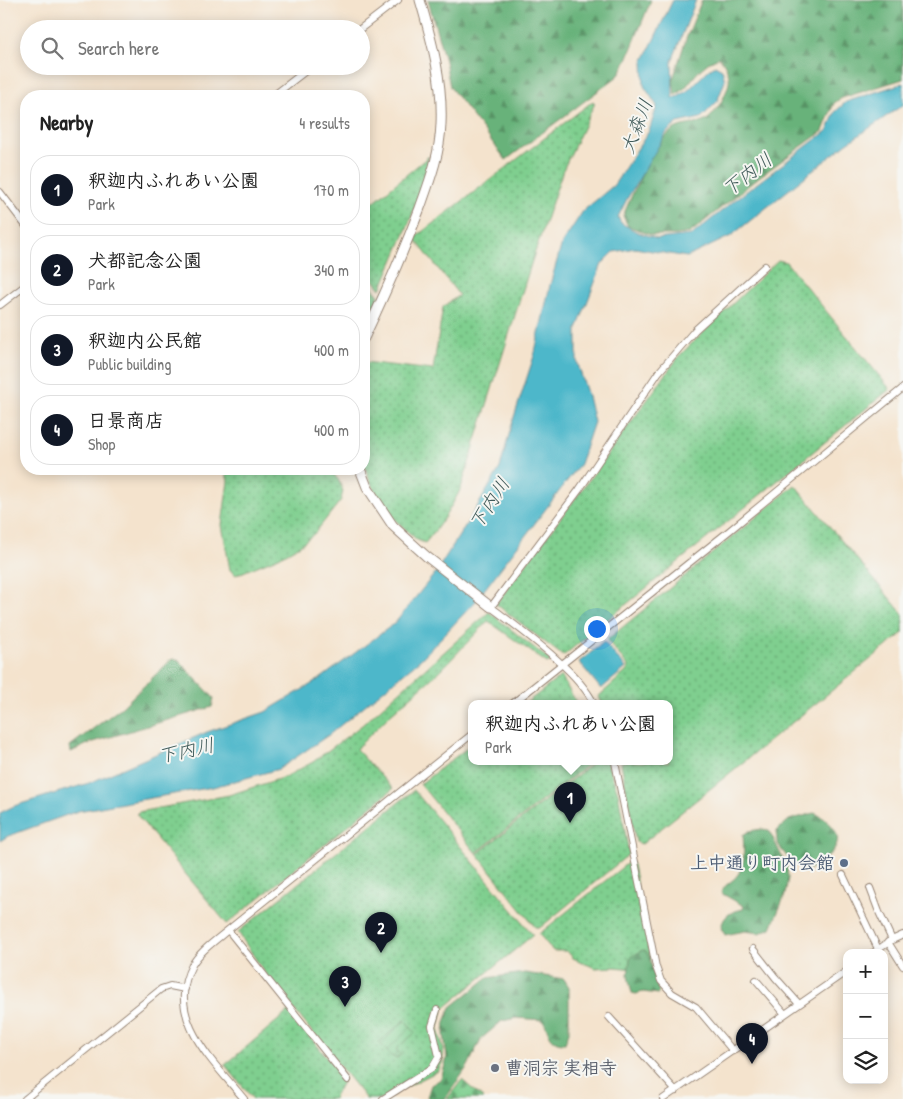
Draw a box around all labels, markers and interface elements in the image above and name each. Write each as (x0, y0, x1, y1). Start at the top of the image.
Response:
search box (20, 20, 370, 75)
icon: search (38, 34, 66, 62)
text: Search here (78, 35, 159, 61)
water label: 大森川 (614, 95, 658, 157)
text: Nearby (40, 108, 93, 137)
text: 4 results (299, 112, 350, 134)
water label: 下内川 (717, 146, 777, 202)
text: 釈迦内ふれあい公園 (88, 167, 259, 193)
text: 1 (54, 179, 60, 201)
text: 170 m (314, 179, 349, 201)
text: Park (88, 193, 115, 215)
text: 犬都記念公園 (88, 247, 202, 273)
text: 2 (53, 259, 61, 281)
text: 340 m (314, 259, 349, 281)
text: Park (88, 273, 115, 295)
text: 釈迦内公民館 (88, 327, 202, 353)
text: 3 (53, 339, 61, 361)
text: 400 m (314, 339, 349, 361)
text: Public building (88, 353, 171, 375)
text: 日景商店 (88, 407, 164, 433)
text: 4 (54, 419, 60, 441)
text: 400 m (314, 419, 349, 441)
text: Shop (88, 433, 115, 455)
water label: 下内川 (463, 472, 515, 534)
your location (584, 616, 610, 642)
popup (468, 700, 673, 765)
text: 釈迦内ふれあい公園 (485, 710, 656, 736)
water label: 下内川 (155, 731, 217, 769)
text: Park (485, 736, 512, 758)
pin: 1 (554, 782, 586, 823)
place label: 上中通り町内会館 (690, 850, 834, 875)
marker: 上中通り町内会館 (838, 857, 850, 869)
pin: 2 (365, 912, 397, 953)
map controls (843, 949, 888, 1084)
button: + (843, 949, 888, 994)
pin: 3 (329, 966, 361, 1007)
button: − (843, 994, 888, 1039)
pin: 4 (736, 1023, 768, 1064)
button: layers (843, 1039, 888, 1084)
place label: 曹洞宗 実相寺 (505, 1055, 617, 1080)
marker: 曹洞宗 実相寺 (489, 1062, 501, 1074)

